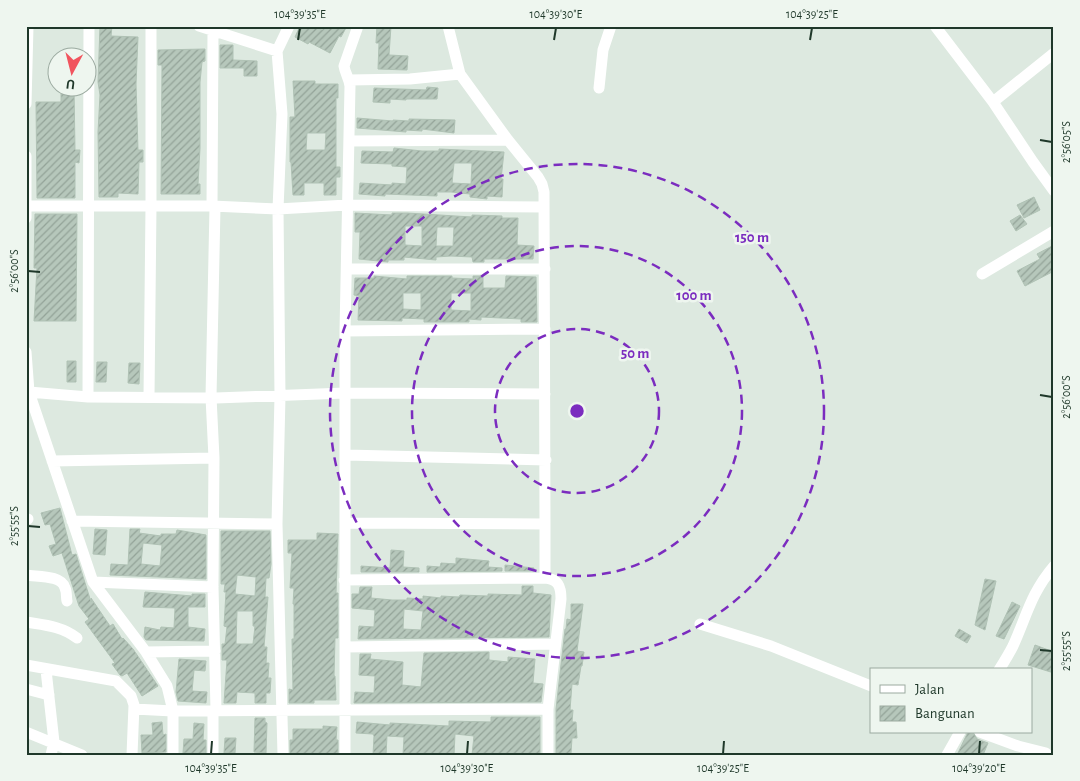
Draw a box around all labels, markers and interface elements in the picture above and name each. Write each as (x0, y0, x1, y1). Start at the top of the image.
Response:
text: 104°39'35"E (274, 8, 326, 20)
text: 104°39'30"E (530, 8, 583, 20)
text: 104°39'25"E (786, 8, 838, 20)
north arrow (48, 48, 98, 98)
text: U (65, 76, 76, 91)
text: 2°56'05"S (1060, 121, 1072, 163)
text: 150 m (735, 230, 769, 245)
text: 2°56'00"S (8, 249, 20, 293)
text: 100 m (676, 288, 712, 303)
text: 50 m (621, 346, 649, 361)
text: 2°56'00"S (1060, 375, 1072, 419)
centre of rings (568, 402, 586, 420)
text: 2°55'55"S (8, 506, 20, 546)
text: 2°55'55"S (1060, 631, 1072, 671)
legend (870, 668, 1032, 734)
text: Jalan (915, 682, 945, 697)
text: Bangunan (915, 706, 975, 721)
text: 104°39'35"E (185, 762, 237, 774)
text: 104°39'30"E (441, 762, 494, 774)
text: 104°39'25"E (697, 762, 749, 774)
text: 104°39'20"E (952, 762, 1006, 774)

